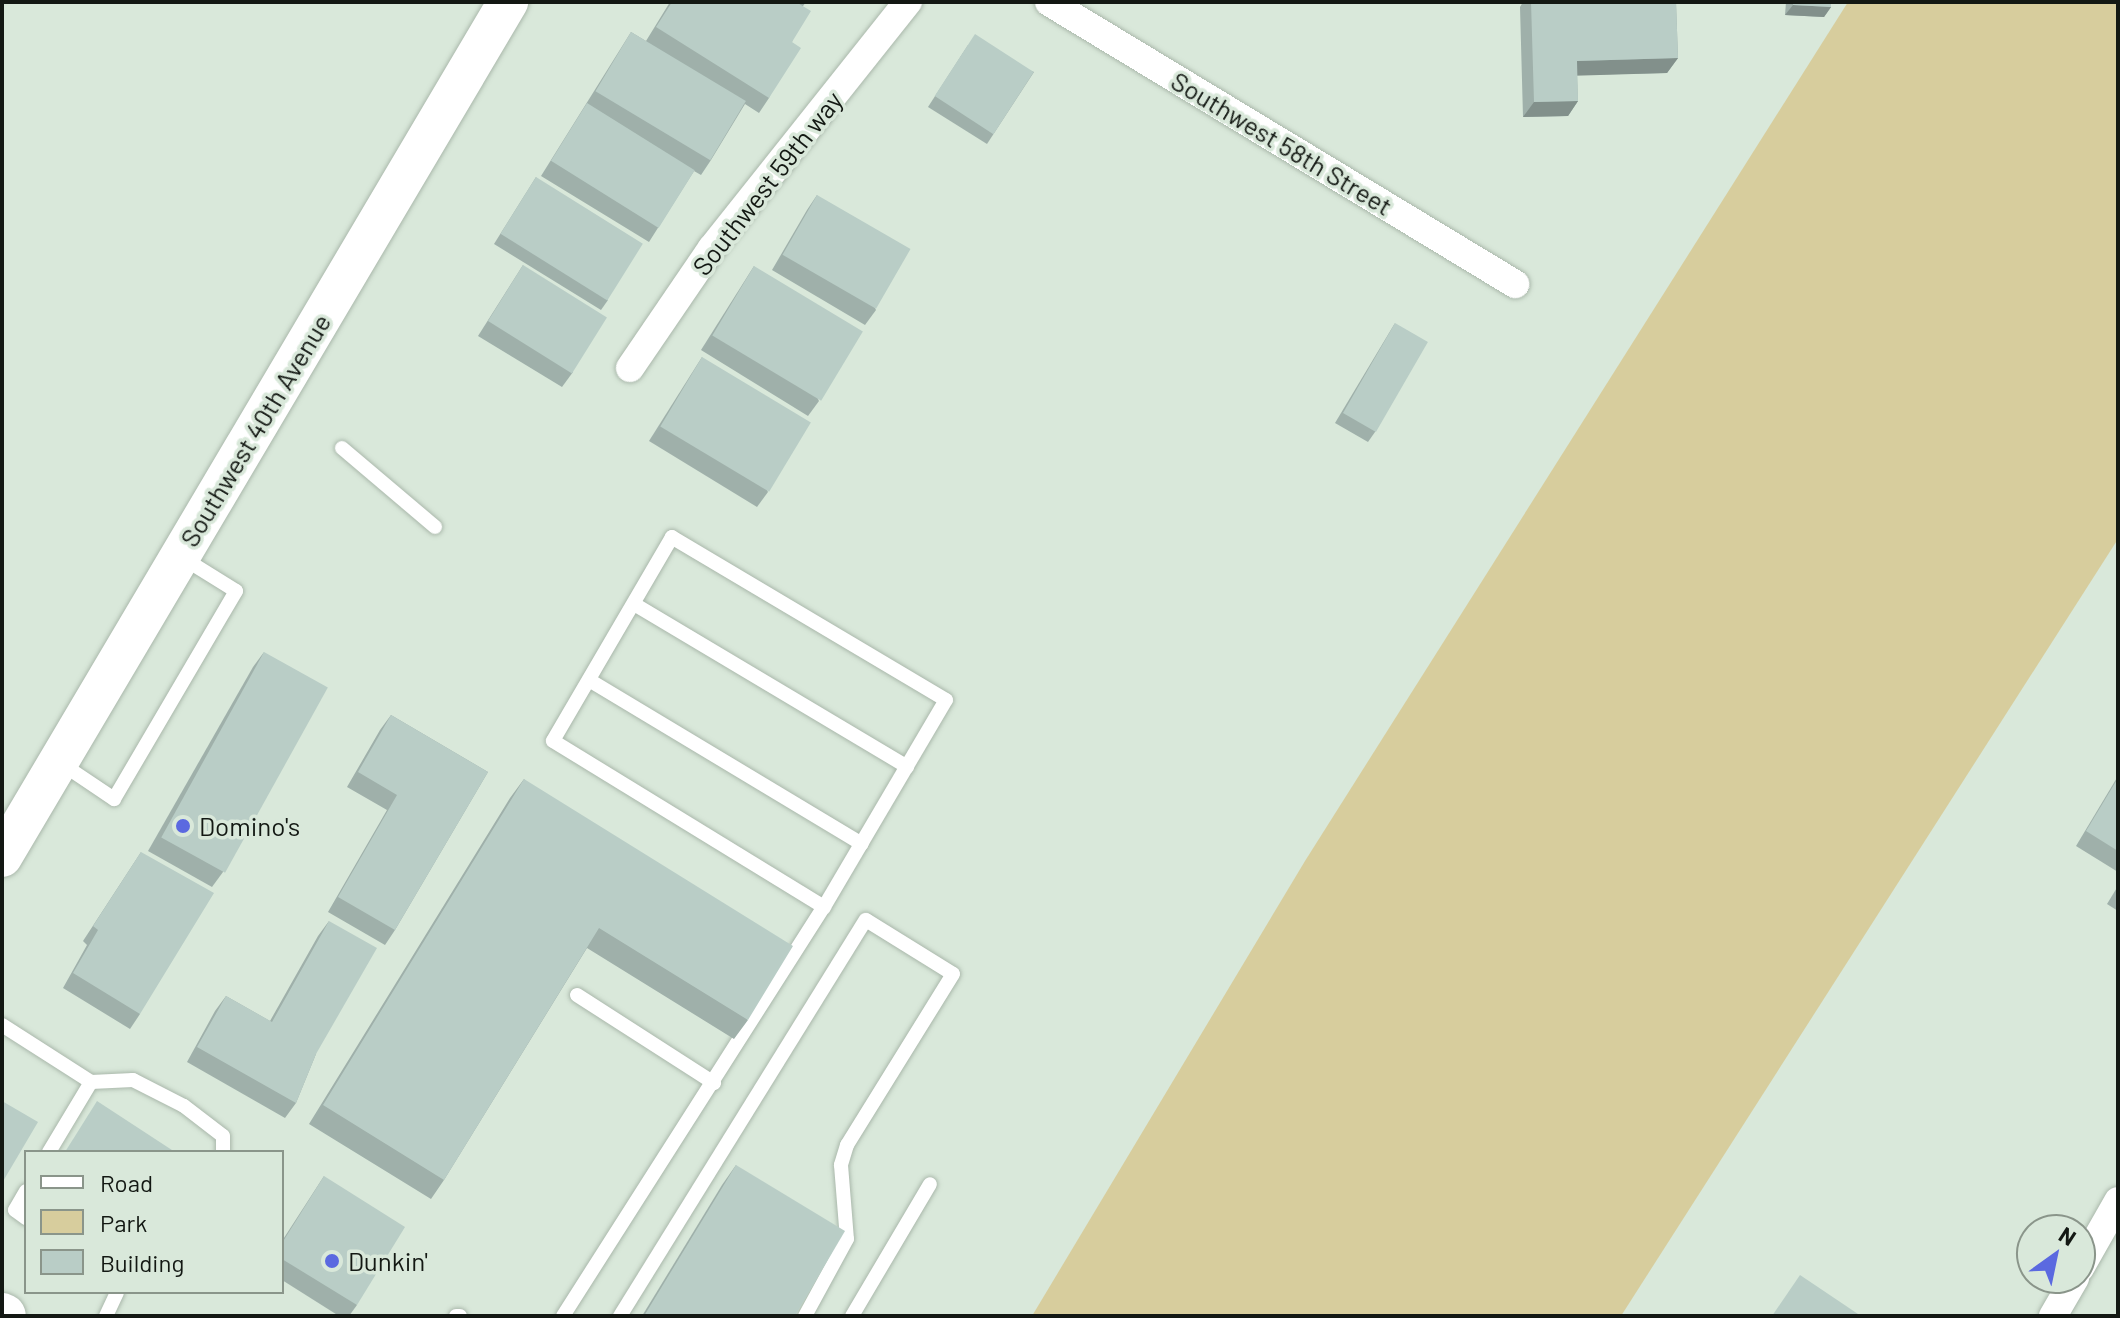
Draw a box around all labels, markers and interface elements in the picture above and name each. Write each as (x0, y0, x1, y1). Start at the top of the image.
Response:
street label: Southwest 58th Street (1166, 65, 1398, 221)
street label: Southwest 59th way (686, 85, 848, 281)
street label: Southwest 40th Avenue (173, 308, 337, 552)
place label: Domino's (199, 810, 300, 842)
marker: Domino's (174, 817, 192, 835)
legend (24, 1150, 284, 1294)
text: Road (100, 1168, 153, 1197)
text: Park (100, 1208, 147, 1237)
north arrow (2016, 1214, 2096, 1294)
text: N (2055, 1221, 2081, 1250)
place label: Dunkin' (348, 1245, 428, 1277)
text: Building (100, 1248, 184, 1277)
marker: Dunkin' (323, 1252, 341, 1270)

